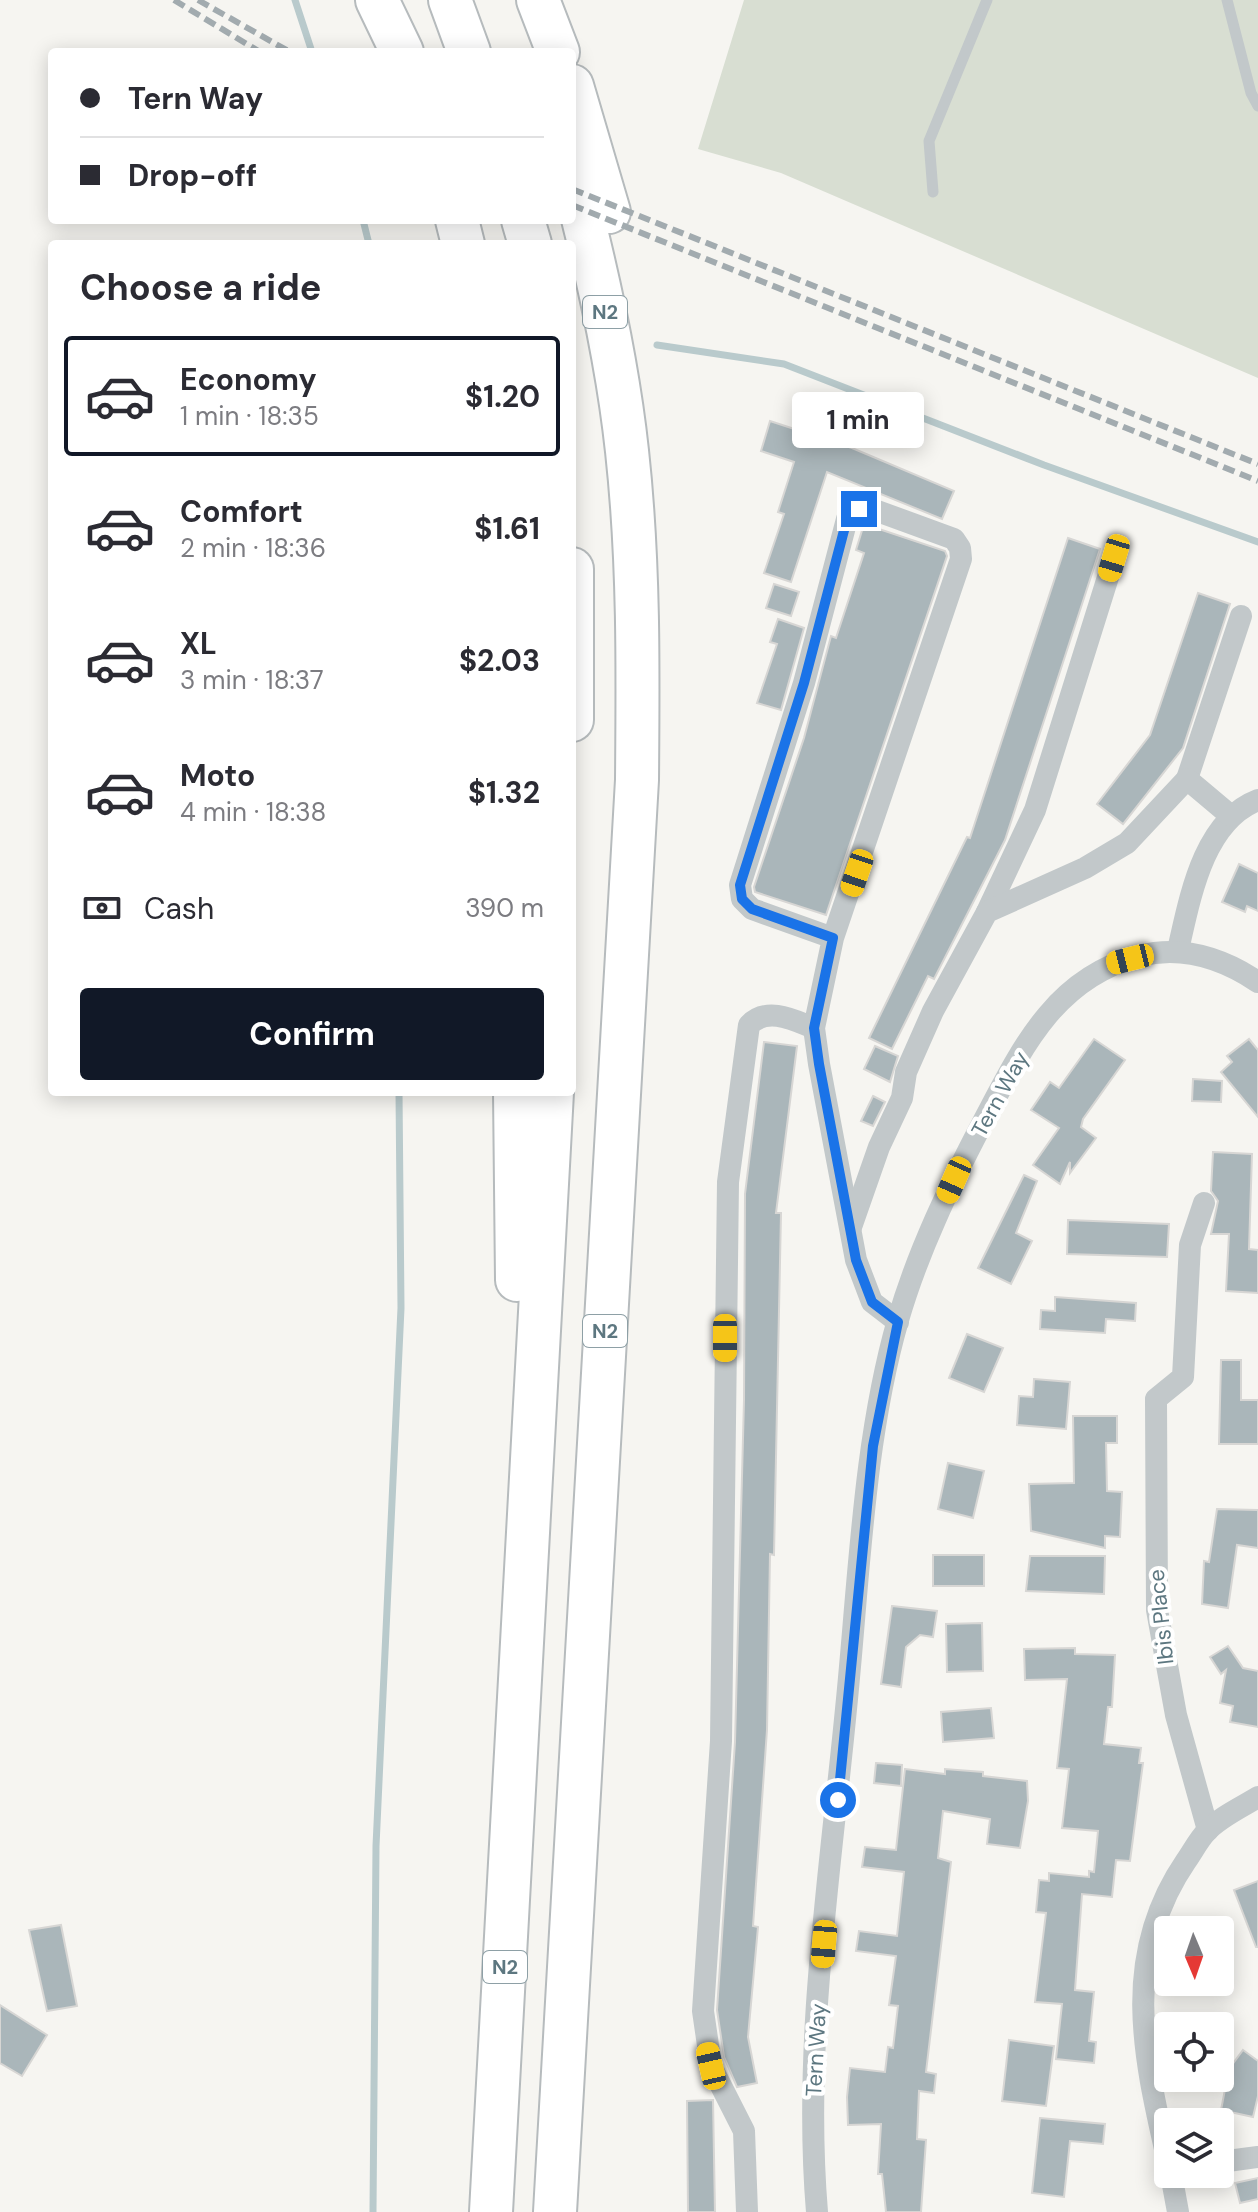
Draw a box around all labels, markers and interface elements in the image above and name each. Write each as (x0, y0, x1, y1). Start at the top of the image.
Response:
text: Tern Way (128, 79, 263, 118)
text: Drop-off (128, 156, 257, 195)
text: Choose a ride (80, 264, 321, 311)
road number: N2 (583, 296, 627, 328)
icon: car (84, 360, 156, 432)
text: Economy (180, 360, 317, 399)
text: $1.20 (465, 377, 540, 416)
callout: 1 min (793, 393, 925, 449)
text: 1 min · 18:35 (180, 399, 319, 433)
text: 1 min (826, 403, 890, 437)
route end (841, 491, 877, 527)
icon: car (84, 492, 156, 564)
text: Comfort (180, 492, 303, 531)
text: $1.61 (474, 509, 540, 548)
text: 2 min · 18:36 (180, 531, 326, 565)
car (1096, 532, 1132, 584)
icon: car (84, 624, 156, 696)
text: XL (180, 624, 217, 663)
text: $2.03 (459, 641, 540, 680)
text: 3 min · 18:37 (180, 663, 324, 697)
icon: car (84, 756, 156, 828)
text: Moto (180, 756, 255, 795)
text: $1.32 (468, 773, 540, 812)
text: 4 min · 18:38 (180, 795, 326, 829)
car (838, 846, 876, 900)
icon: cash (80, 886, 124, 930)
text: Cash (144, 889, 214, 928)
text: 390 m (465, 891, 544, 925)
car (1104, 942, 1156, 976)
button: Confirm (80, 988, 544, 1080)
street label: Tern Way (965, 1046, 1035, 1142)
car (933, 1153, 975, 1207)
car (713, 1314, 737, 1362)
road number: N2 (583, 1315, 627, 1347)
street label: Ibis Place (1142, 1568, 1180, 1666)
route start (820, 1782, 856, 1818)
north arrow (1154, 1916, 1234, 1996)
map controls (1154, 1916, 1234, 2188)
car (810, 1919, 838, 1969)
road number: N2 (483, 1951, 527, 1983)
street label: Tern Way (799, 2003, 833, 2097)
button: locate (1154, 2012, 1234, 2092)
car (694, 2040, 728, 2092)
button: layers (1154, 2108, 1234, 2188)

